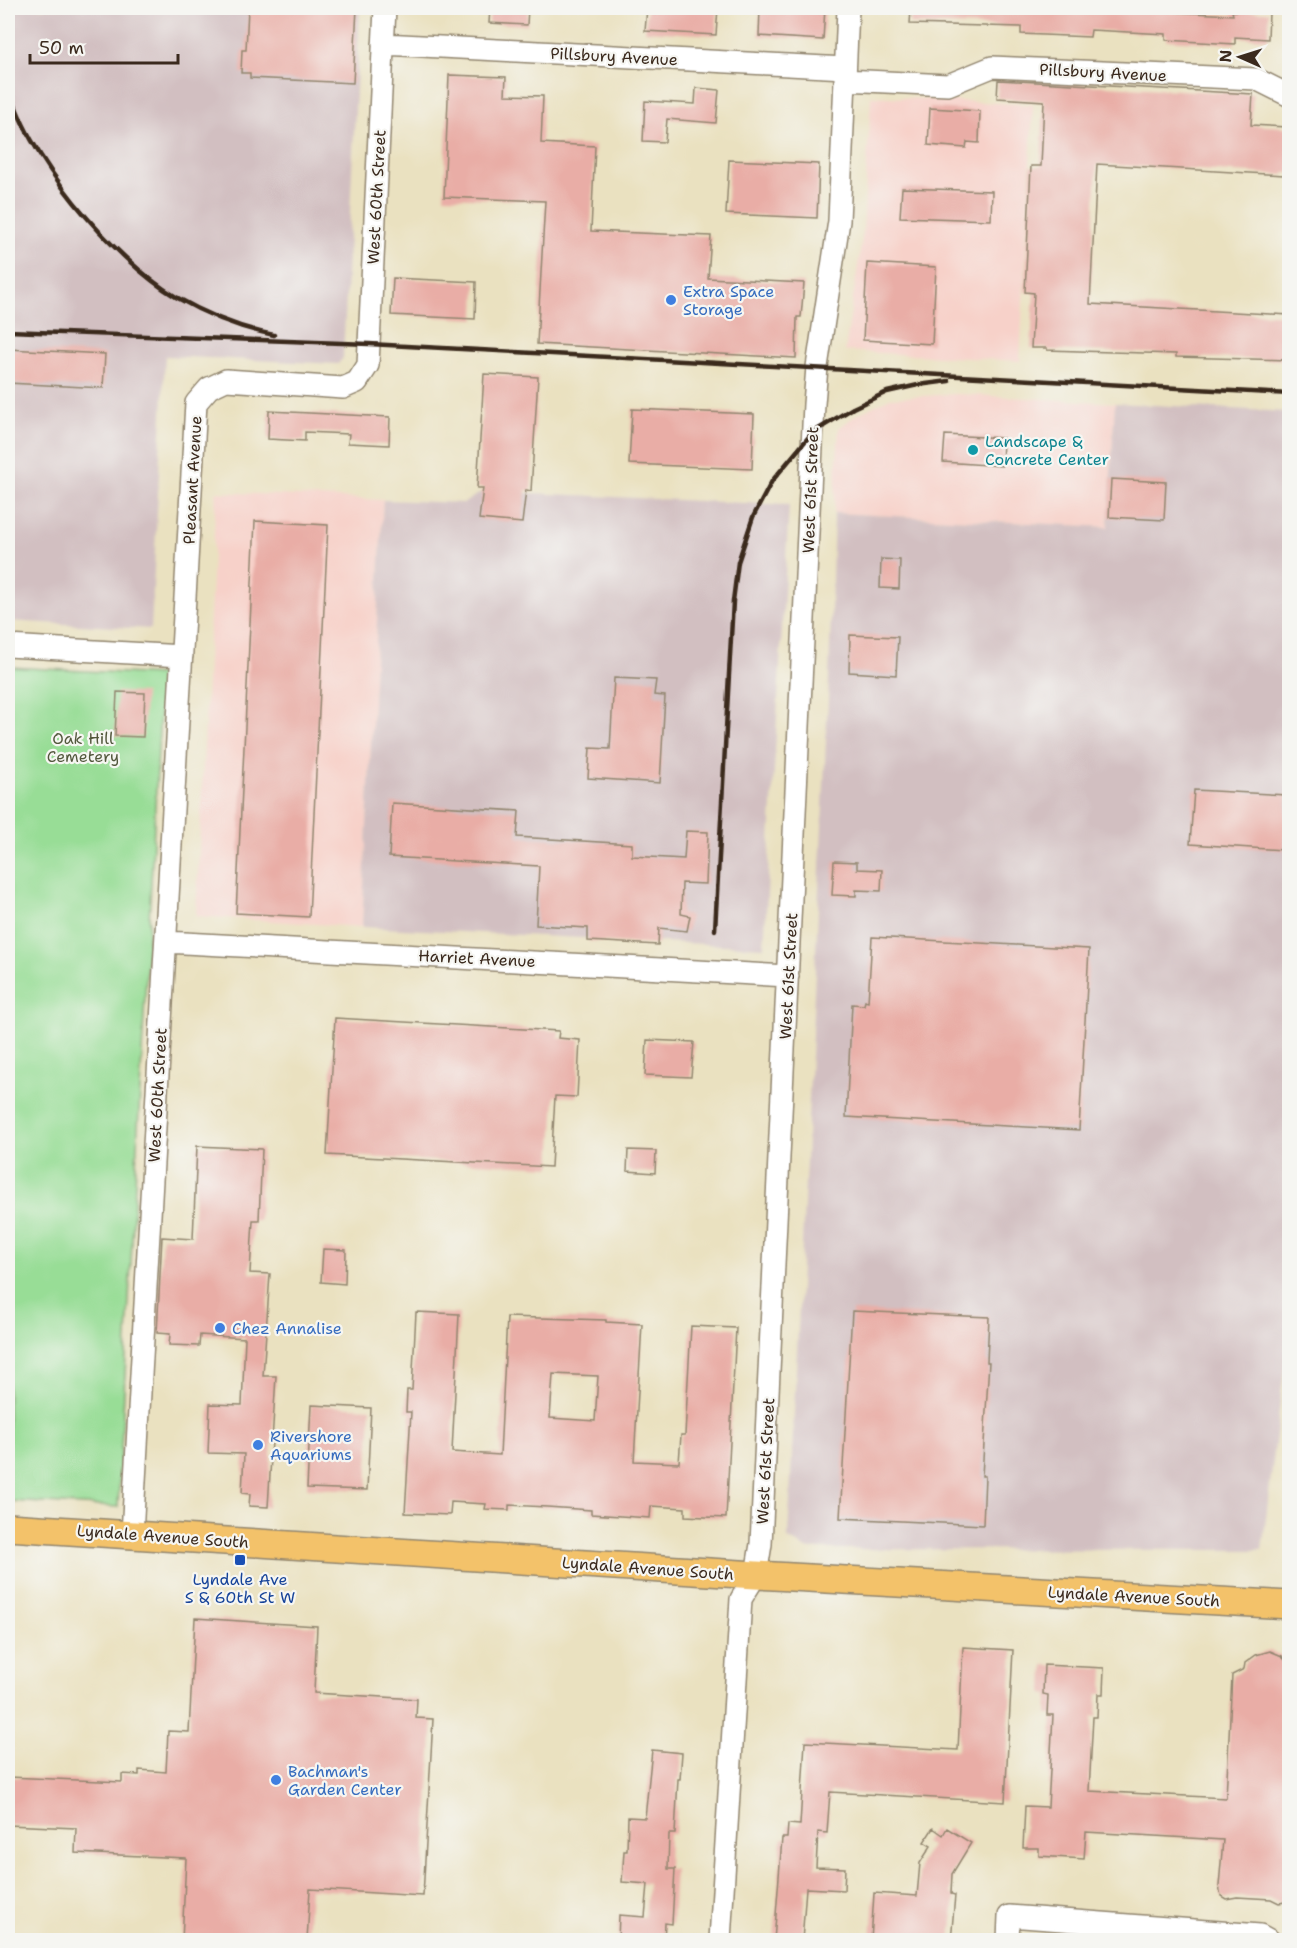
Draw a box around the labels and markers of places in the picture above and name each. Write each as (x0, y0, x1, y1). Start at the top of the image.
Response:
place label: Extra Space Storage (683, 281, 774, 320)
marker: Extra Space Storage (664, 293, 678, 307)
place label: Landscape & Concrete Center (985, 431, 1109, 470)
marker: Landscape & Concrete Center (966, 443, 980, 457)
place label: Chez Annalise (232, 1318, 342, 1339)
marker: Chez Annalise (213, 1321, 227, 1335)
place label: Rivershore Aquariums (270, 1426, 352, 1465)
marker: Rivershore Aquariums (251, 1438, 265, 1452)
marker: Lyndale Ave S & 60th St W (233, 1553, 247, 1567)
place label: Lyndale Ave S & 60th St W (185, 1569, 295, 1608)
place label: Bachman's Garden Center (288, 1761, 402, 1800)
marker: Bachman's Garden Center (269, 1773, 283, 1787)

